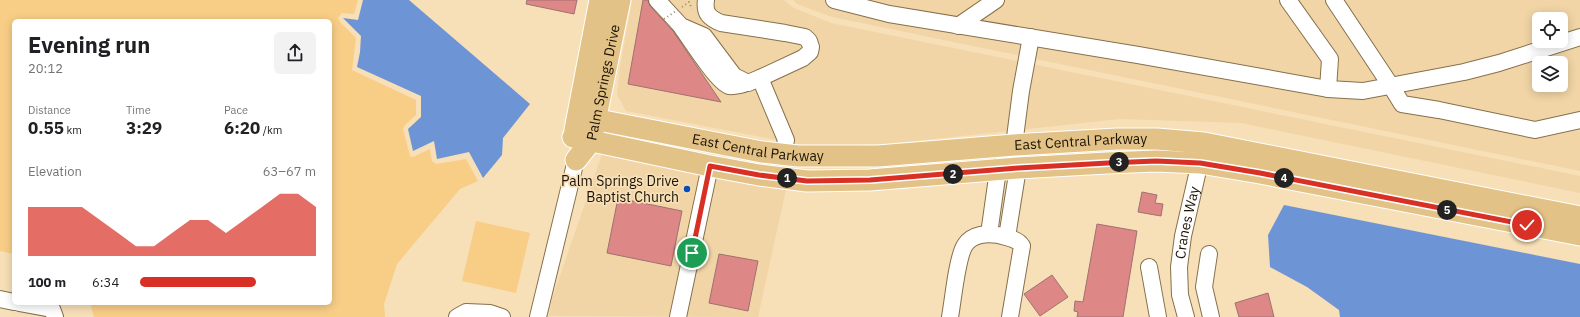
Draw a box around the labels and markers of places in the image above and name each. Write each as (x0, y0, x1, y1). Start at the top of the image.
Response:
pin: 3 (1109, 152, 1129, 172)
pin: 2 (943, 164, 963, 184)
pin: 1 (777, 168, 797, 188)
pin: 4 (1274, 168, 1294, 188)
place label: Palm Springs Drive Baptist Church (561, 172, 679, 206)
marker: Palm Springs Drive Baptist Church (682, 184, 692, 194)
pin: 5 (1437, 200, 1457, 220)
pin (1510, 208, 1544, 242)
pin (675, 236, 709, 270)

